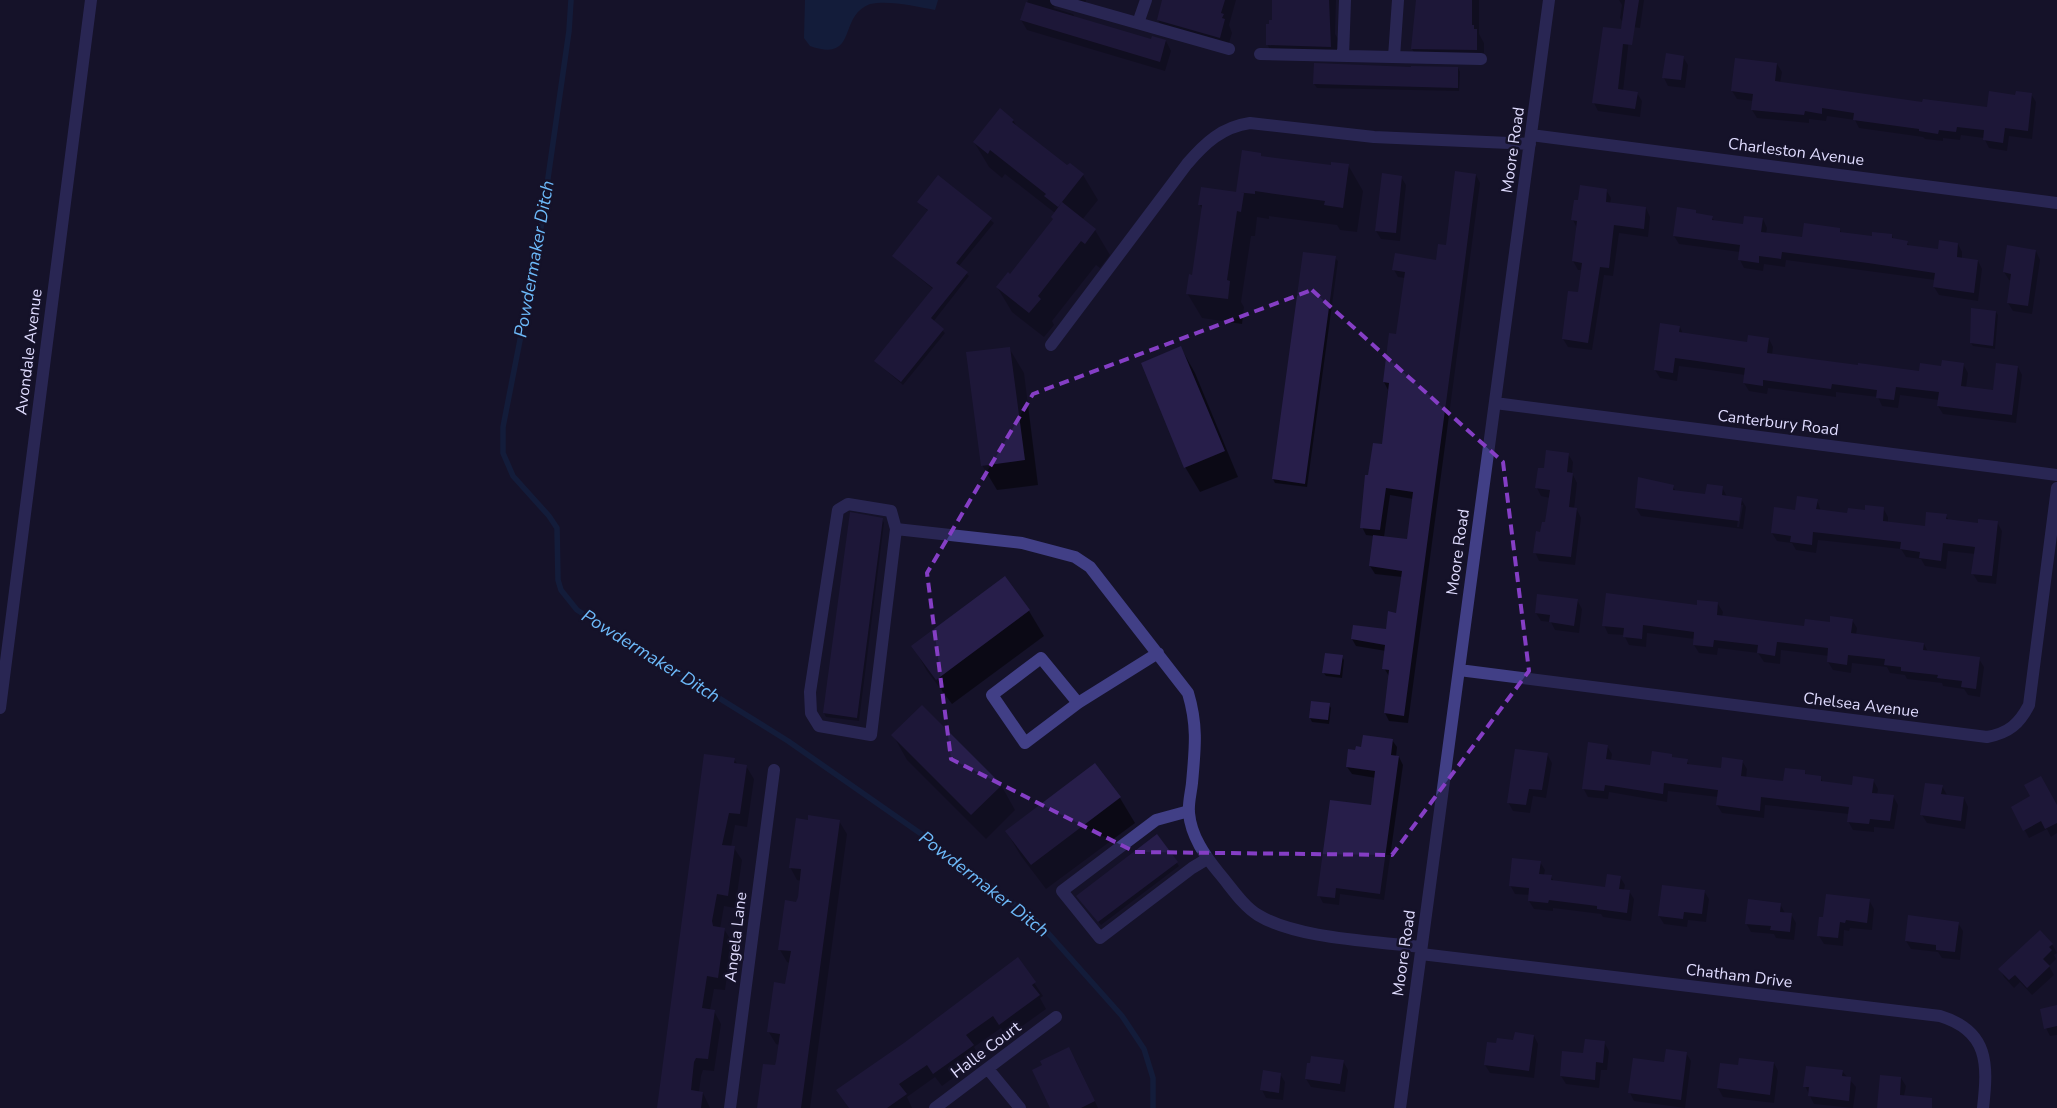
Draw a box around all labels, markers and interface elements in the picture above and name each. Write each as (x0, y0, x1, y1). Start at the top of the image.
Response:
street label: Moore Road (1496, 105, 1530, 195)
street label: Charleston Avenue (1727, 133, 1865, 171)
water label: Powdermaker Ditch (508, 179, 560, 339)
street label: Avondale Avenue (10, 288, 48, 416)
street label: Canterbury Road (1716, 405, 1840, 441)
street label: Moore Road (1441, 507, 1475, 597)
water label: Powdermaker Ditch (577, 604, 725, 708)
street label: Chelsea Avenue (1802, 687, 1920, 723)
water label: Powdermaker Ditch (914, 826, 1054, 942)
street label: Angela Lane (720, 891, 752, 983)
street label: Moore Road (1387, 908, 1421, 998)
street label: Chatham Drive (1684, 959, 1794, 993)
street label: Halle Court (946, 1016, 1026, 1084)

